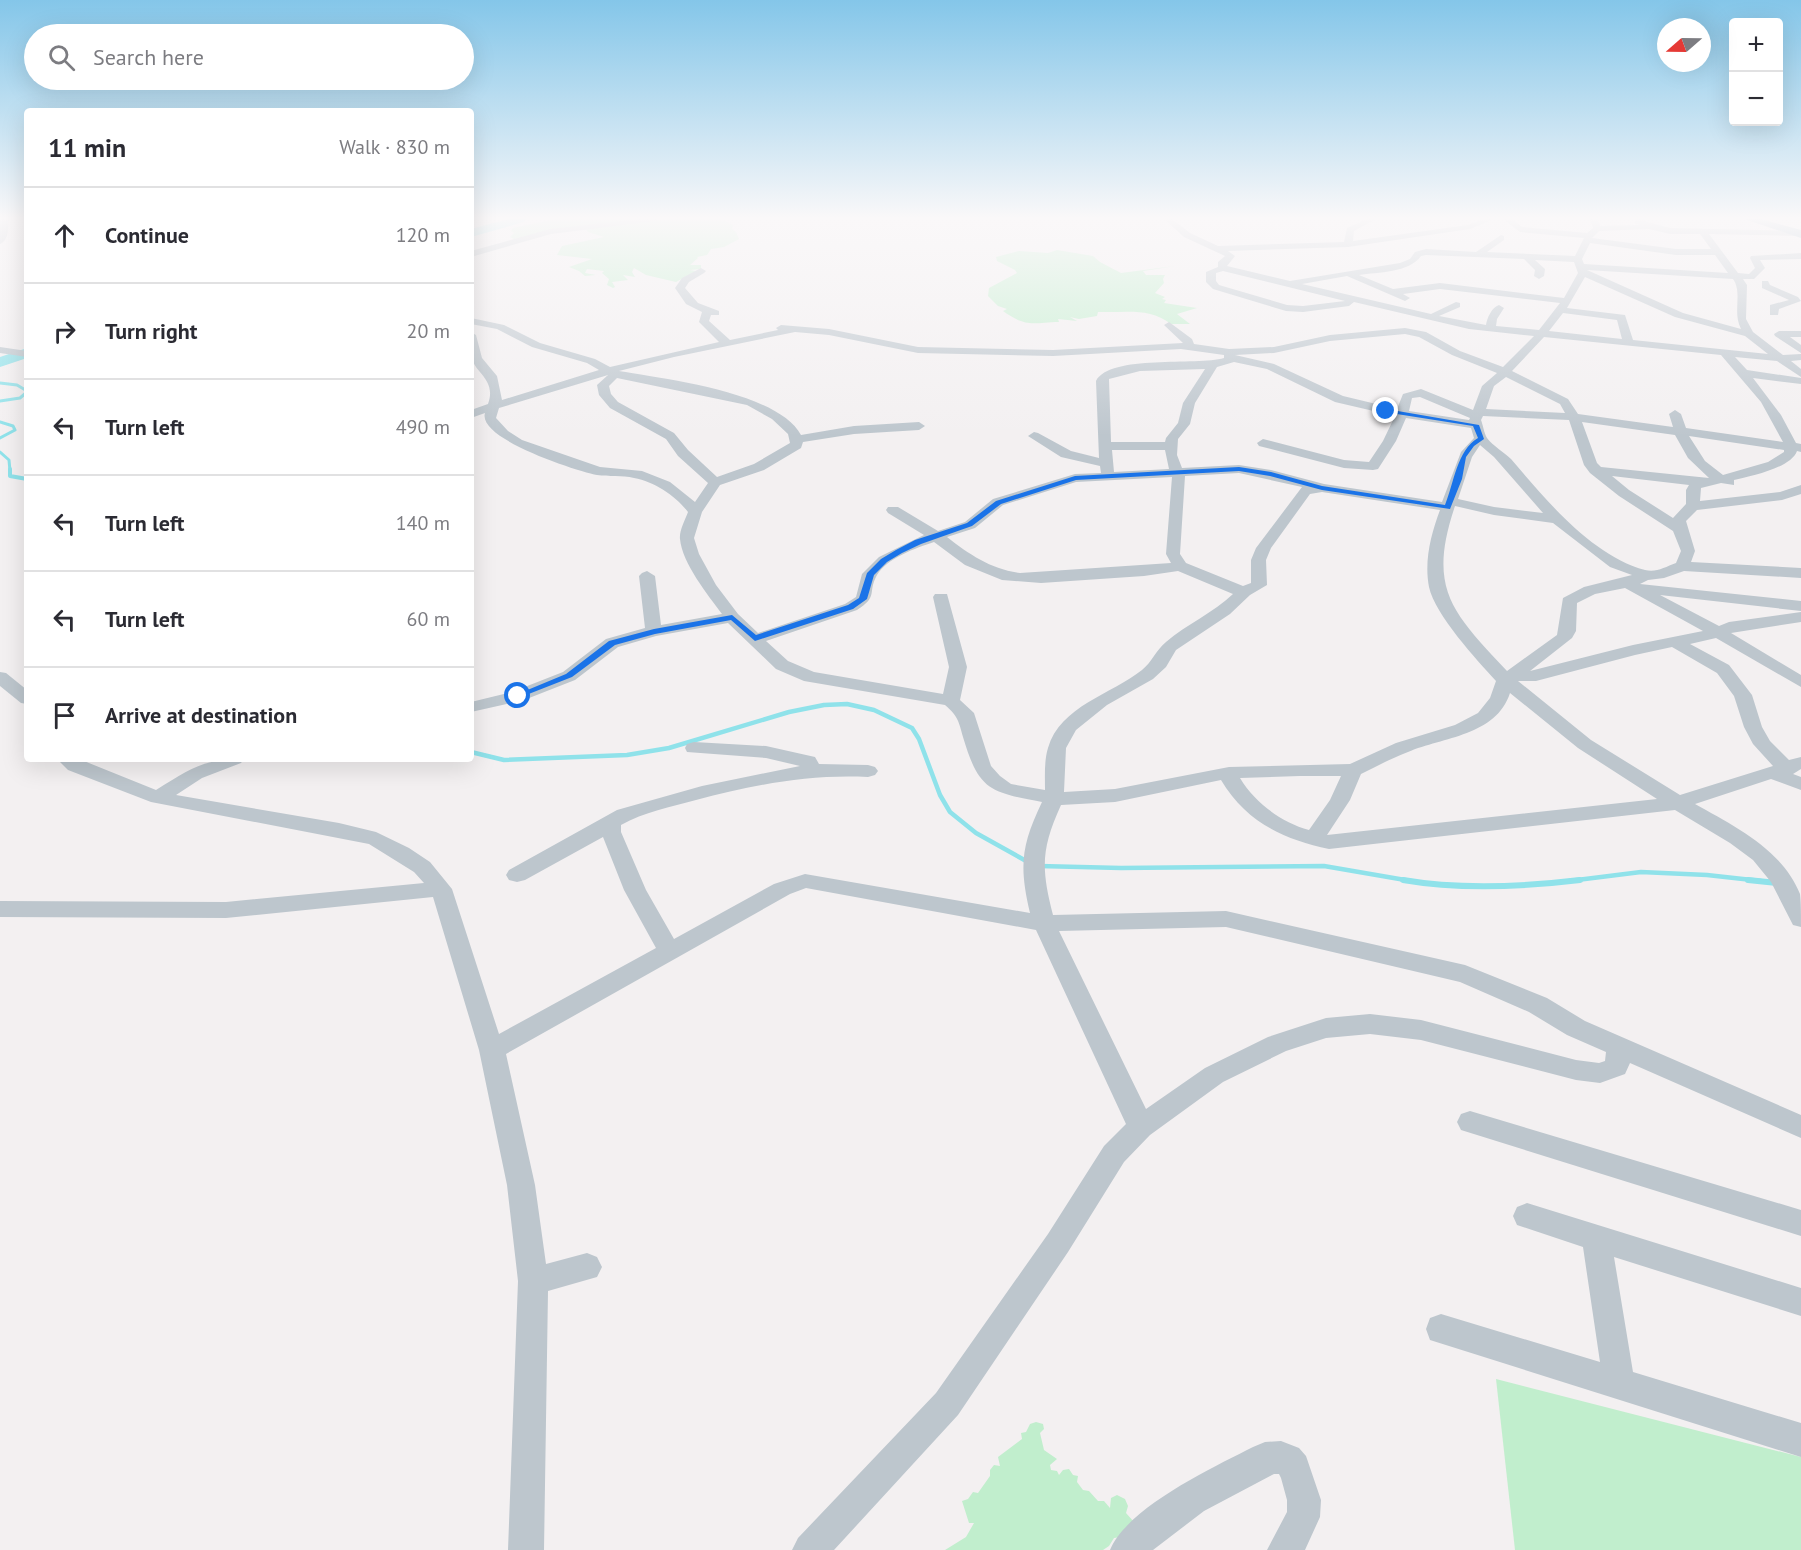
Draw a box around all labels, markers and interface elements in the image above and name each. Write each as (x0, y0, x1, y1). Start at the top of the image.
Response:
north arrow (1657, 18, 1711, 72)
map controls (1729, 18, 1783, 126)
button: + (1729, 18, 1783, 72)
search box (24, 24, 474, 90)
icon: search (45, 41, 78, 74)
text: Search here (93, 43, 204, 71)
button: − (1729, 72, 1783, 126)
text: 11 min (48, 131, 126, 164)
text: Walk · 830 m (339, 134, 450, 160)
icon: ahead (48, 219, 81, 252)
text: Continue (105, 221, 189, 249)
text: 120 m (396, 222, 450, 248)
icon: right (48, 315, 81, 348)
text: Turn right (105, 317, 197, 345)
text: 20 m (407, 318, 450, 344)
route end (1372, 397, 1398, 423)
icon: left (48, 411, 81, 444)
text: Turn left (105, 413, 185, 441)
text: 490 m (396, 414, 450, 440)
icon: left (48, 507, 81, 540)
text: Turn left (105, 509, 185, 537)
text: 140 m (396, 510, 450, 536)
icon: left (48, 603, 81, 636)
text: Turn left (105, 605, 185, 633)
text: 60 m (407, 606, 450, 632)
route start (504, 682, 530, 708)
icon: arrive (48, 699, 81, 732)
text: Arrive at destination (105, 701, 297, 729)

